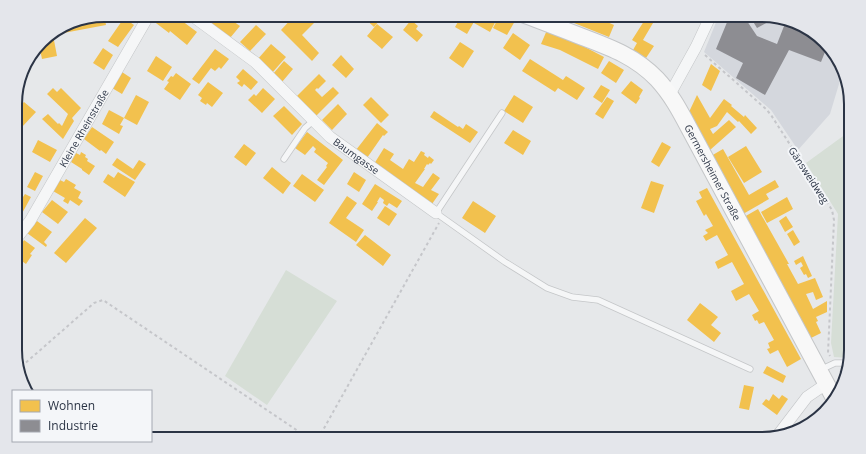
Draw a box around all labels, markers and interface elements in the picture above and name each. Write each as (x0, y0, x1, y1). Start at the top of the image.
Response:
street label: Kleine Rheinstraße (56, 86, 112, 170)
street label: Germersheimer Straße (681, 122, 745, 223)
street label: Baumgasse (331, 135, 383, 177)
street label: Gänsweidweg (786, 144, 833, 206)
legend (12, 390, 152, 442)
text: Wohnen (48, 397, 95, 414)
text: Industrie (48, 417, 98, 434)

